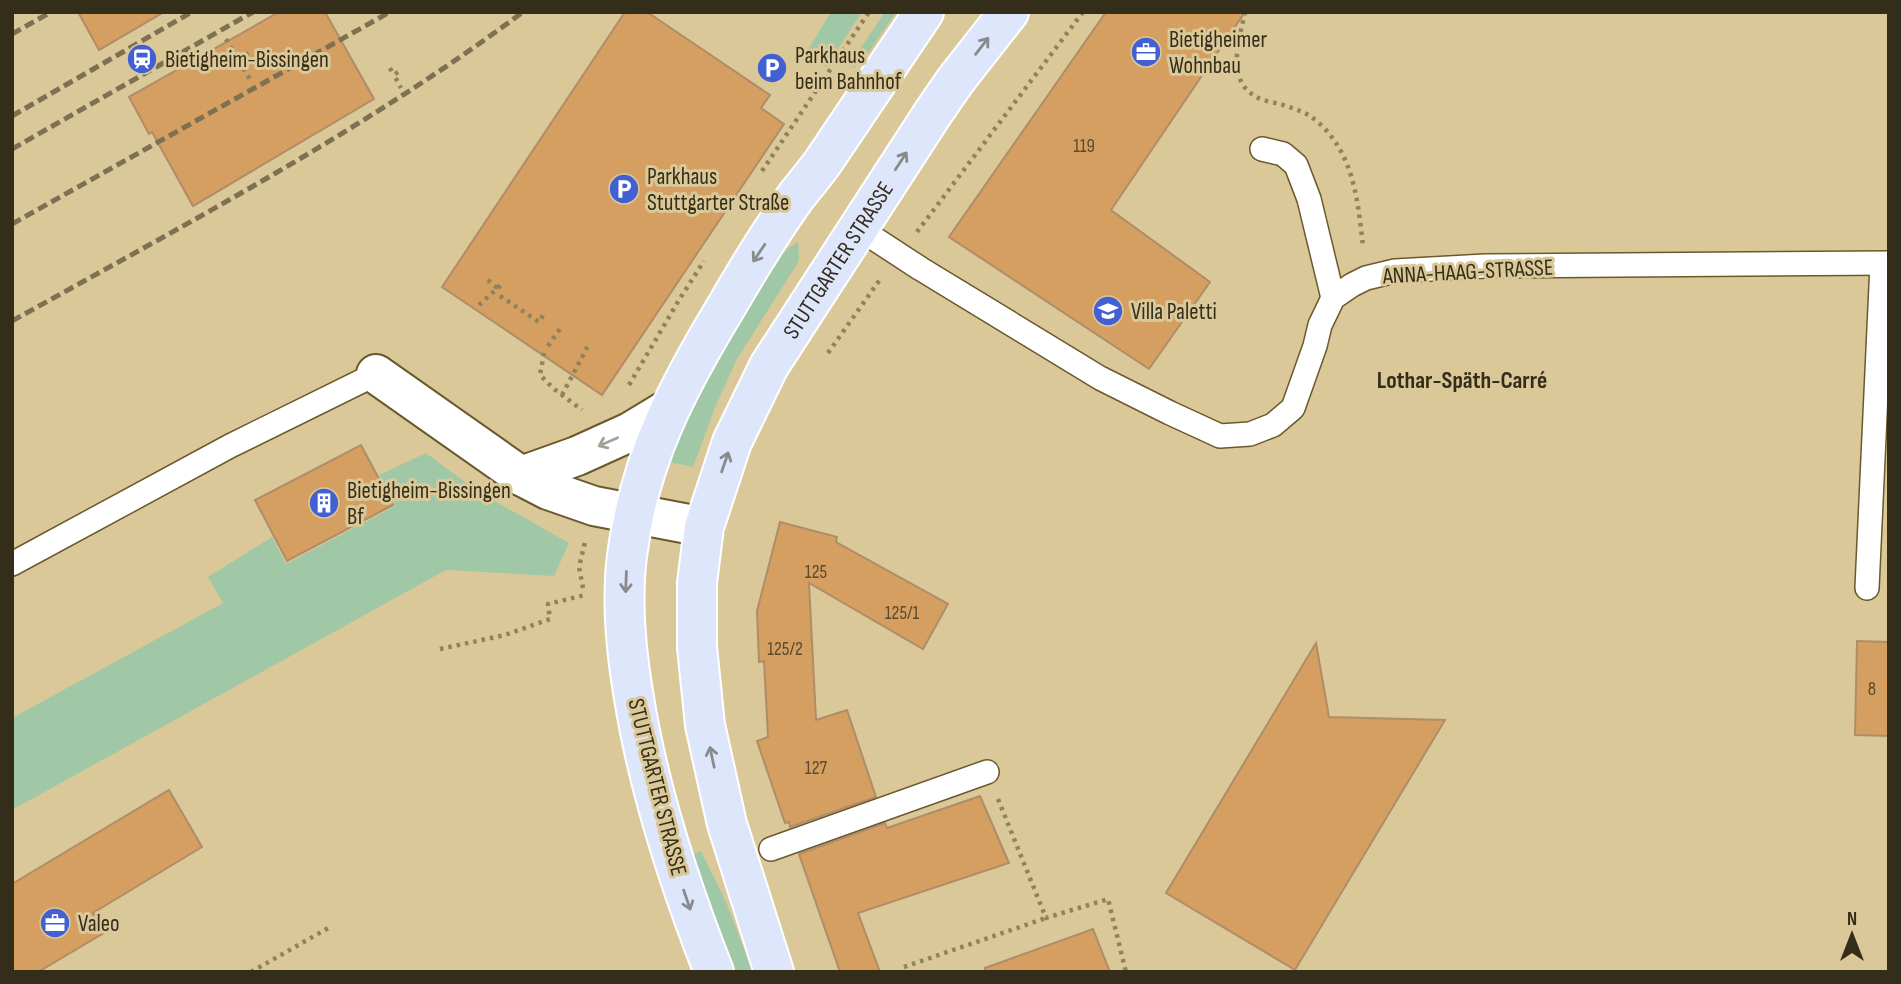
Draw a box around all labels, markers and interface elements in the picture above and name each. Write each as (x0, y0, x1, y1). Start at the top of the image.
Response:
place label: Bietigheimer Wohnbau (1169, 26, 1268, 80)
office icon: Bietigheimer Wohnbau (1129, 35, 1163, 69)
one-way arrow (975, 38, 990, 56)
station icon: Bietigheim-Bissingen (125, 42, 159, 76)
place label: Parkhaus beim Bahnhof (795, 42, 902, 96)
place label: Bietigheim-Bissingen (165, 46, 329, 74)
parking icon: Parkhaus beim Bahnhof (755, 51, 789, 85)
house number: 119 (1073, 135, 1095, 158)
one-way arrow (894, 152, 909, 171)
place label: Parkhaus Stuttgarter Straße (647, 163, 789, 217)
parking icon: Parkhaus Stuttgarter Straße (607, 172, 641, 206)
street label: STUTTGARTER STRASSE (777, 177, 900, 344)
one-way arrow (752, 243, 766, 262)
street label: ANNA-HAAG-STRASSE (1381, 254, 1554, 290)
school or university icon: Villa Paletti (1091, 294, 1125, 328)
place label: Villa Paletti (1131, 298, 1217, 326)
district label: Lothar-Späth-Carré (1377, 366, 1547, 395)
one-way arrow (598, 436, 620, 449)
one-way arrow (720, 452, 732, 474)
place label: Bietigheim-Bissingen Bf (347, 477, 511, 531)
building icon: Bietigheim-Bissingen Bf (307, 486, 341, 520)
house number: 125 (805, 561, 827, 584)
one-way arrow (619, 571, 632, 594)
house number: 125/1 (885, 602, 920, 625)
house number: 125/2 (767, 638, 803, 661)
house number: 8 (1868, 678, 1876, 701)
street label: STUTTGARTER STRASSE (621, 696, 693, 879)
one-way arrow (705, 746, 719, 769)
house number: 127 (805, 757, 828, 780)
one-way arrow (682, 888, 694, 910)
north arrow (1817, 900, 1887, 970)
office icon: Valeo (38, 906, 72, 940)
text: N (1847, 908, 1857, 931)
place label: Valeo (78, 910, 120, 938)

